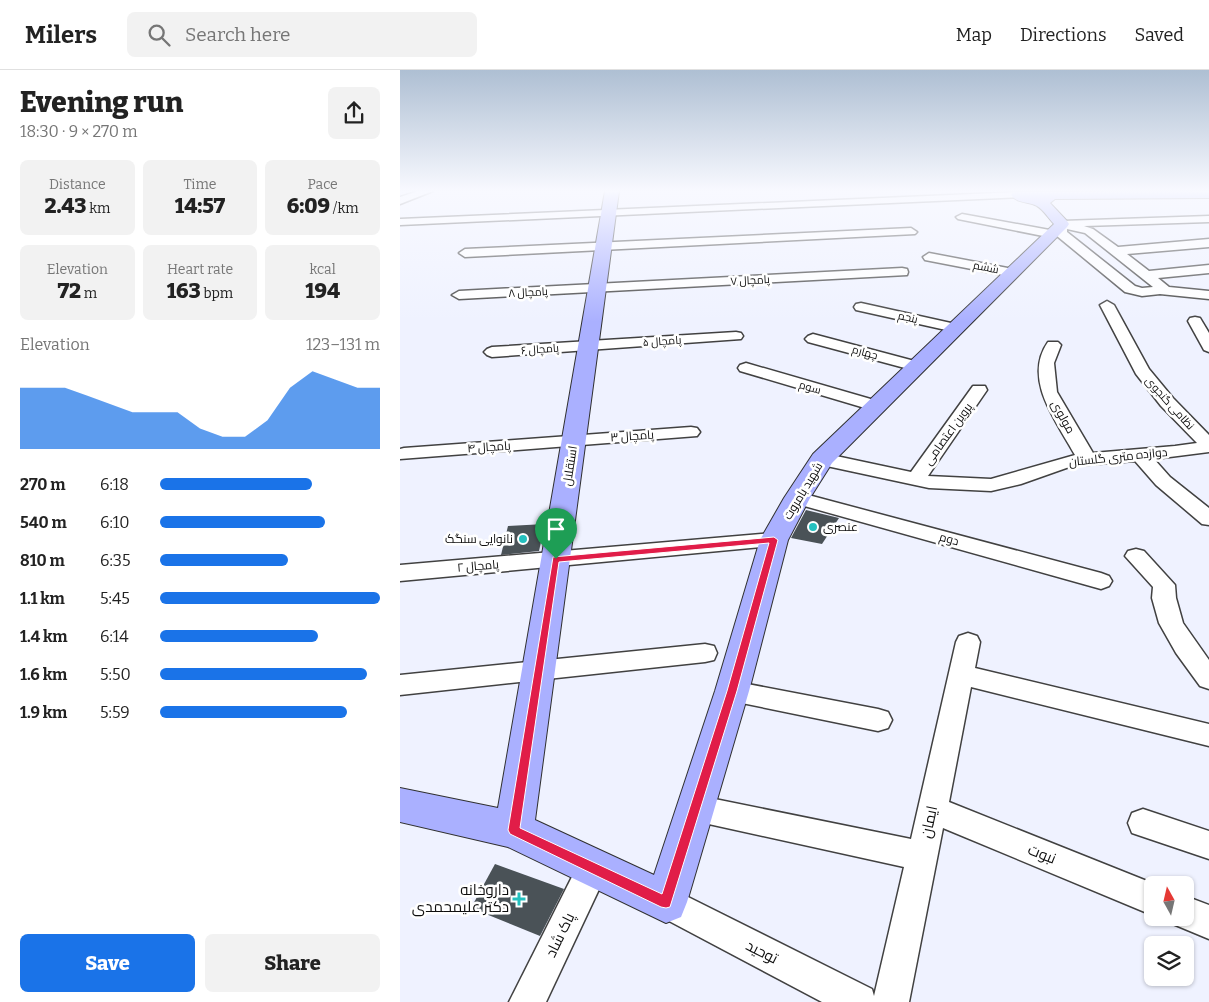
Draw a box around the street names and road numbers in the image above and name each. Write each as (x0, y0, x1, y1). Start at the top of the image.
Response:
street label: ششم (972, 259, 1000, 277)
street label: پامچال ۷ (730, 273, 770, 288)
street label: پامچال ۸ (508, 285, 548, 300)
street label: پنجم (896, 309, 919, 327)
street label: پامچال ۵ (642, 334, 682, 349)
street label: پامچال ۶ (521, 342, 559, 357)
street label: چهارم (850, 343, 879, 363)
street label: نظامی گنجوی (1142, 374, 1197, 433)
street label: سوم (797, 378, 822, 398)
street label: مولوی (1048, 398, 1078, 436)
street label: پروین اعتصامی (921, 400, 977, 469)
street label: پامچال ۳ (610, 427, 655, 447)
street label: پامچال ۴ (467, 438, 512, 457)
street label: استقلال (560, 445, 580, 487)
street label: دوازده متری گلستان (1068, 445, 1168, 469)
street label: شهید بامروت (780, 460, 826, 522)
street label: دوم (937, 530, 961, 549)
street label: پامچال ۲ (456, 557, 500, 577)
street label: ایمان (917, 804, 942, 840)
street label: نبوت (1025, 840, 1059, 868)
street label: پاک شاد (542, 910, 579, 961)
street label: توحید (743, 936, 781, 968)

